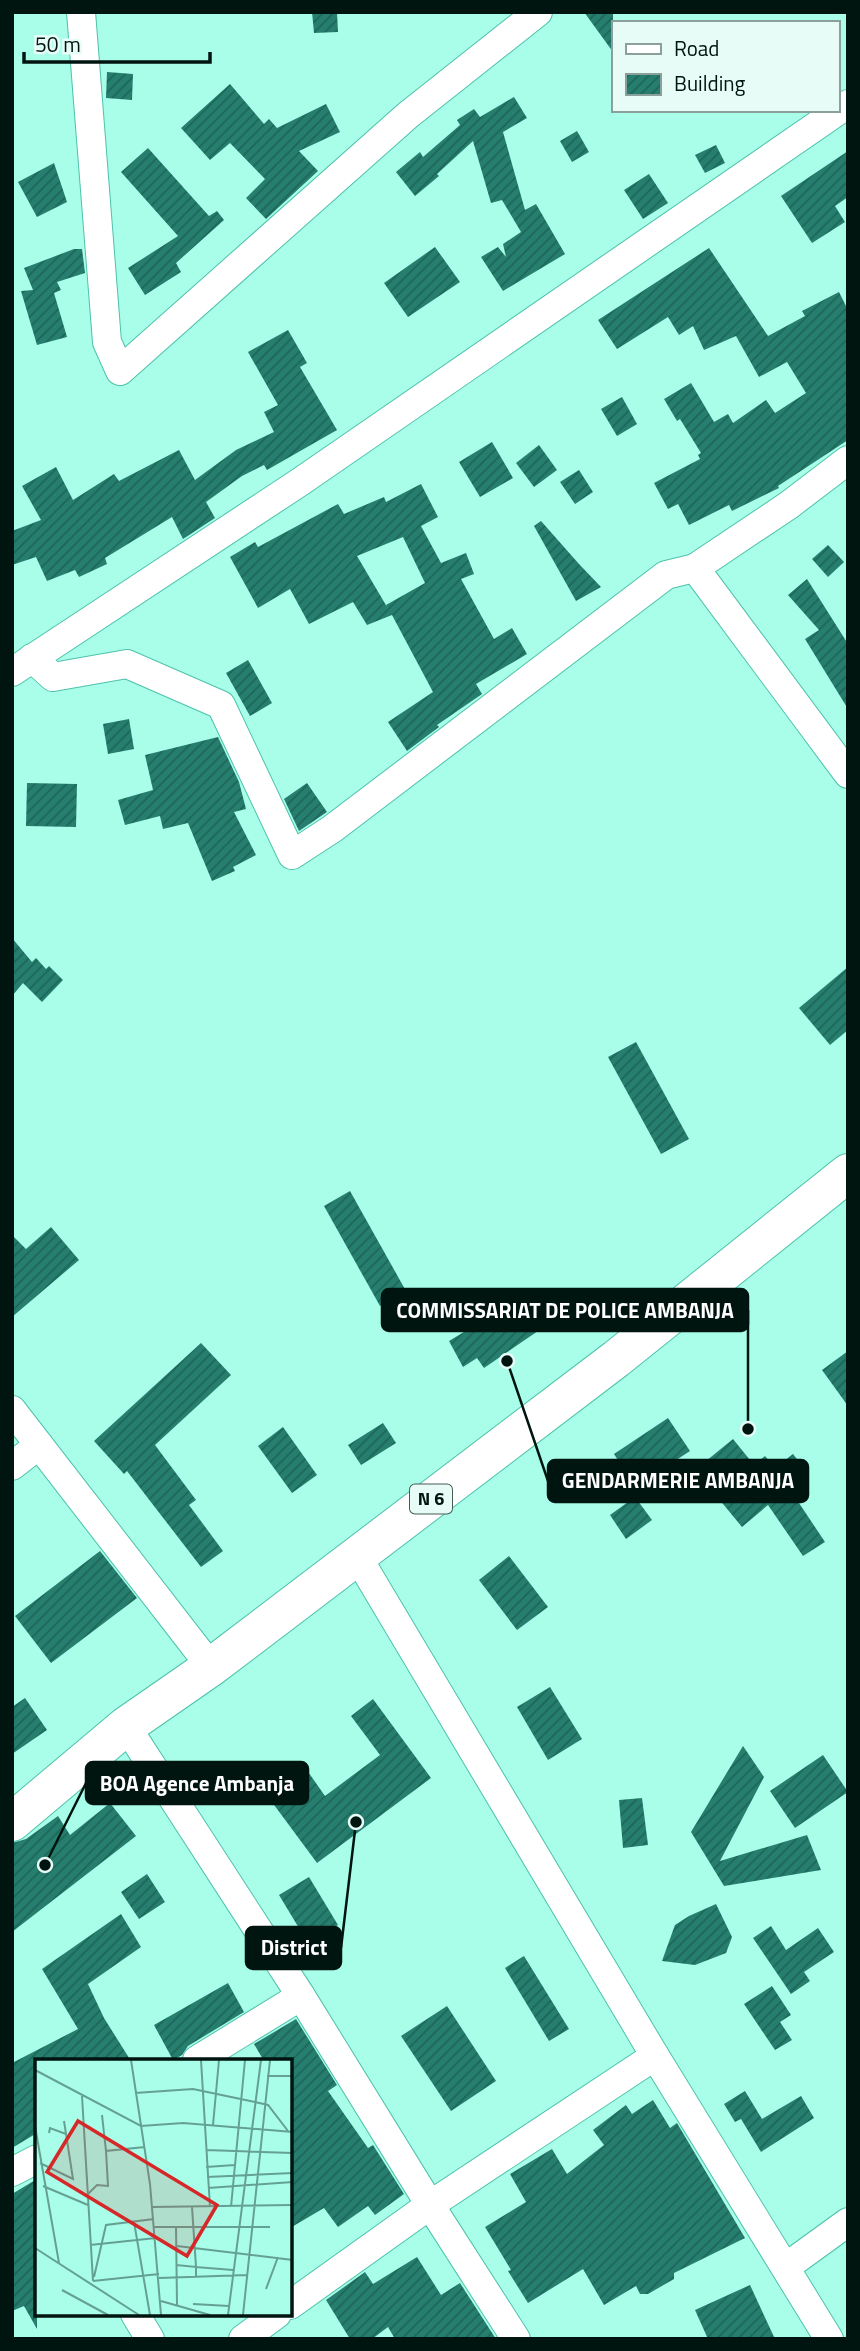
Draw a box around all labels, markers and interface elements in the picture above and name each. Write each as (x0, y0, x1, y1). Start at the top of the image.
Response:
scale bar (24, 21, 210, 65)
legend (612, 21, 839, 112)
text: 50 m (35, 28, 81, 60)
text: Road (674, 32, 719, 64)
text: Building (674, 67, 746, 99)
callout: COMMISSARIAT DE POLICE AMBANJA (382, 1289, 748, 1331)
text: COMMISSARIAT DE POLICE AMBANJA (396, 1294, 734, 1326)
callout: GENDARMERIE AMBANJA (548, 1460, 808, 1502)
text: GENDARMERIE AMBANJA (562, 1464, 794, 1496)
road number: N 6 (410, 1484, 452, 1514)
callout: BOA Agence Ambanja (86, 1762, 308, 1804)
text: BOA Agence Ambanja (100, 1767, 294, 1799)
callout: District (246, 1927, 341, 1969)
text: District (261, 1931, 328, 1963)
inset map (35, 2059, 292, 2316)

